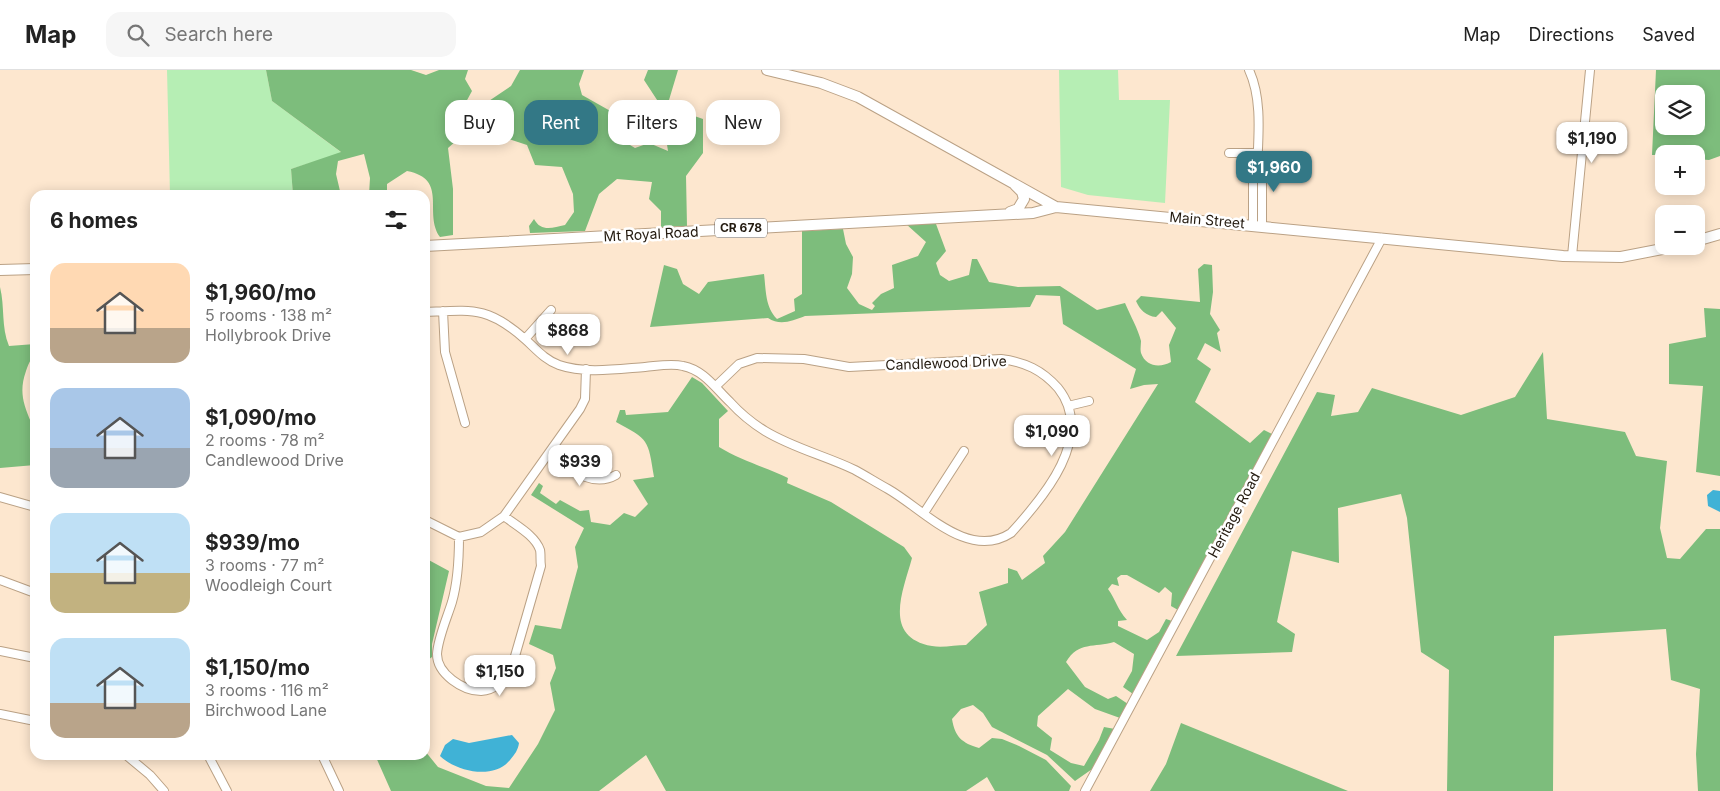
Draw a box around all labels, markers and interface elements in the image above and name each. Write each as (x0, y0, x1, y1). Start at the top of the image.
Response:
search box (106, 12, 456, 57)
text: Map (25, 20, 76, 49)
icon: search (124, 21, 152, 49)
text: Search here (164, 23, 273, 46)
text: Map (1463, 24, 1501, 45)
text: Directions (1529, 24, 1614, 45)
text: Saved (1642, 24, 1695, 45)
map controls (1655, 85, 1705, 255)
button: layers (1655, 85, 1705, 135)
chip: Buy (445, 100, 514, 145)
chip: Rent (524, 100, 598, 145)
chip: Filters (608, 100, 696, 145)
chip: New (706, 100, 780, 145)
pin: $1,190 (1551, 122, 1633, 164)
text: $1,190 (1567, 128, 1617, 148)
button: + (1655, 145, 1705, 195)
pin: $1,960 (1233, 150, 1315, 193)
text: $1,960 (1247, 157, 1301, 177)
button: − (1655, 205, 1705, 255)
icon: filters (382, 206, 410, 234)
text: 6 homes (50, 208, 138, 233)
street label: Main Street (1169, 208, 1246, 231)
road number: CR 678 (715, 218, 767, 238)
street label: Mt Royal Road (603, 223, 699, 244)
text: $1,960/mo (205, 280, 316, 305)
icon: home (90, 283, 150, 343)
text: 5 rooms · 138 m² (205, 305, 332, 325)
pin: $868 (538, 314, 598, 356)
text: $868 (547, 320, 589, 340)
text: Hollybrook Drive (205, 325, 331, 345)
street label: Candlewood Drive (885, 352, 1007, 373)
text: $1,090/mo (205, 405, 316, 430)
icon: home (90, 408, 150, 468)
pin: $1,090 (1011, 414, 1093, 457)
text: $1,090 (1025, 421, 1079, 441)
text: 2 rooms · 78 m² (205, 430, 325, 450)
pin: $939 (550, 444, 610, 487)
text: Candlewood Drive (205, 450, 344, 470)
text: $939 (559, 451, 601, 471)
street label: Heritage Road (1204, 469, 1263, 560)
text: $939/mo (205, 530, 300, 555)
icon: home (90, 533, 150, 593)
text: 3 rooms · 77 m² (205, 555, 324, 575)
text: Woodleigh Court (205, 575, 332, 595)
pin: $1,150 (459, 654, 541, 697)
text: $1,150/mo (205, 655, 310, 680)
icon: home (90, 658, 150, 718)
text: $1,150 (475, 661, 525, 681)
text: 3 rooms · 116 m² (205, 680, 329, 700)
text: Birchwood Lane (205, 700, 327, 720)

